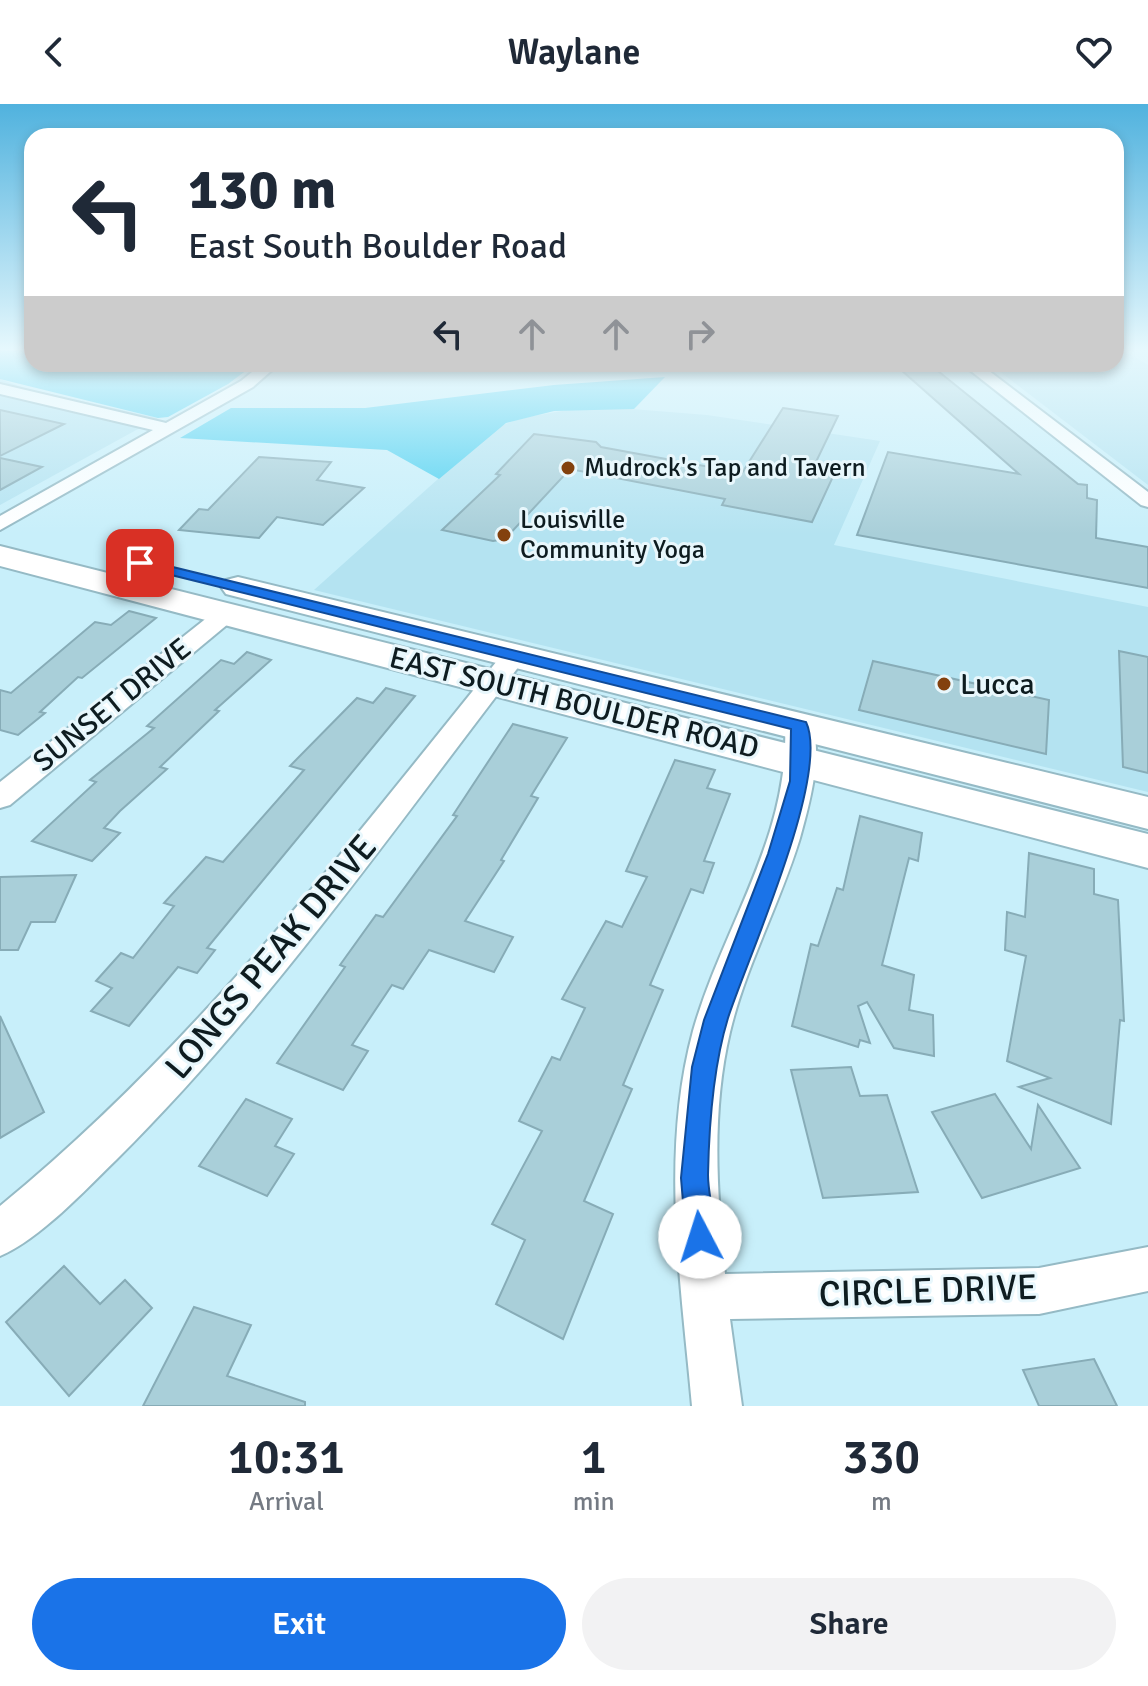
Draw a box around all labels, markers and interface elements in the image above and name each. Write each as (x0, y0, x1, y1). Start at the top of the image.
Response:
icon: back (32, 30, 76, 74)
text: Waylane (508, 30, 640, 75)
icon: heart (1072, 30, 1116, 74)
text: 130 m (188, 155, 336, 224)
icon: left (56, 160, 160, 264)
text: East South Boulder Road (188, 224, 567, 269)
icon: left (426, 312, 470, 356)
icon: ahead (510, 312, 554, 356)
icon: ahead (594, 312, 638, 356)
icon: right (678, 312, 722, 356)
place label: Mudrock's Tap and Tavern (584, 452, 866, 484)
marker: Mudrock's Tap and Tavern (559, 459, 577, 477)
place label: Louisville Community Yoga (520, 504, 705, 566)
marker: Louisville Community Yoga (495, 526, 513, 544)
pin (106, 529, 174, 597)
icon: arrive (118, 541, 162, 585)
street label: SUNSET DRIVE (26, 630, 198, 780)
street label: EAST SOUTH BOULDER ROAD (385, 639, 763, 767)
place label: Lucca (960, 666, 1035, 703)
marker: Lucca (935, 675, 953, 693)
street label: LONGS PEAK DRIVE (155, 825, 387, 1089)
position arrow (658, 1195, 742, 1279)
street label: CIRCLE DRIVE (818, 1265, 1038, 1317)
text: 10:31 (228, 1428, 345, 1487)
text: 1 (581, 1428, 607, 1487)
text: 330 (842, 1428, 920, 1487)
text: Arrival (249, 1486, 324, 1518)
text: min (573, 1486, 615, 1518)
text: m (871, 1486, 892, 1518)
button: Exit (32, 1578, 566, 1670)
button: Share (582, 1578, 1116, 1670)

